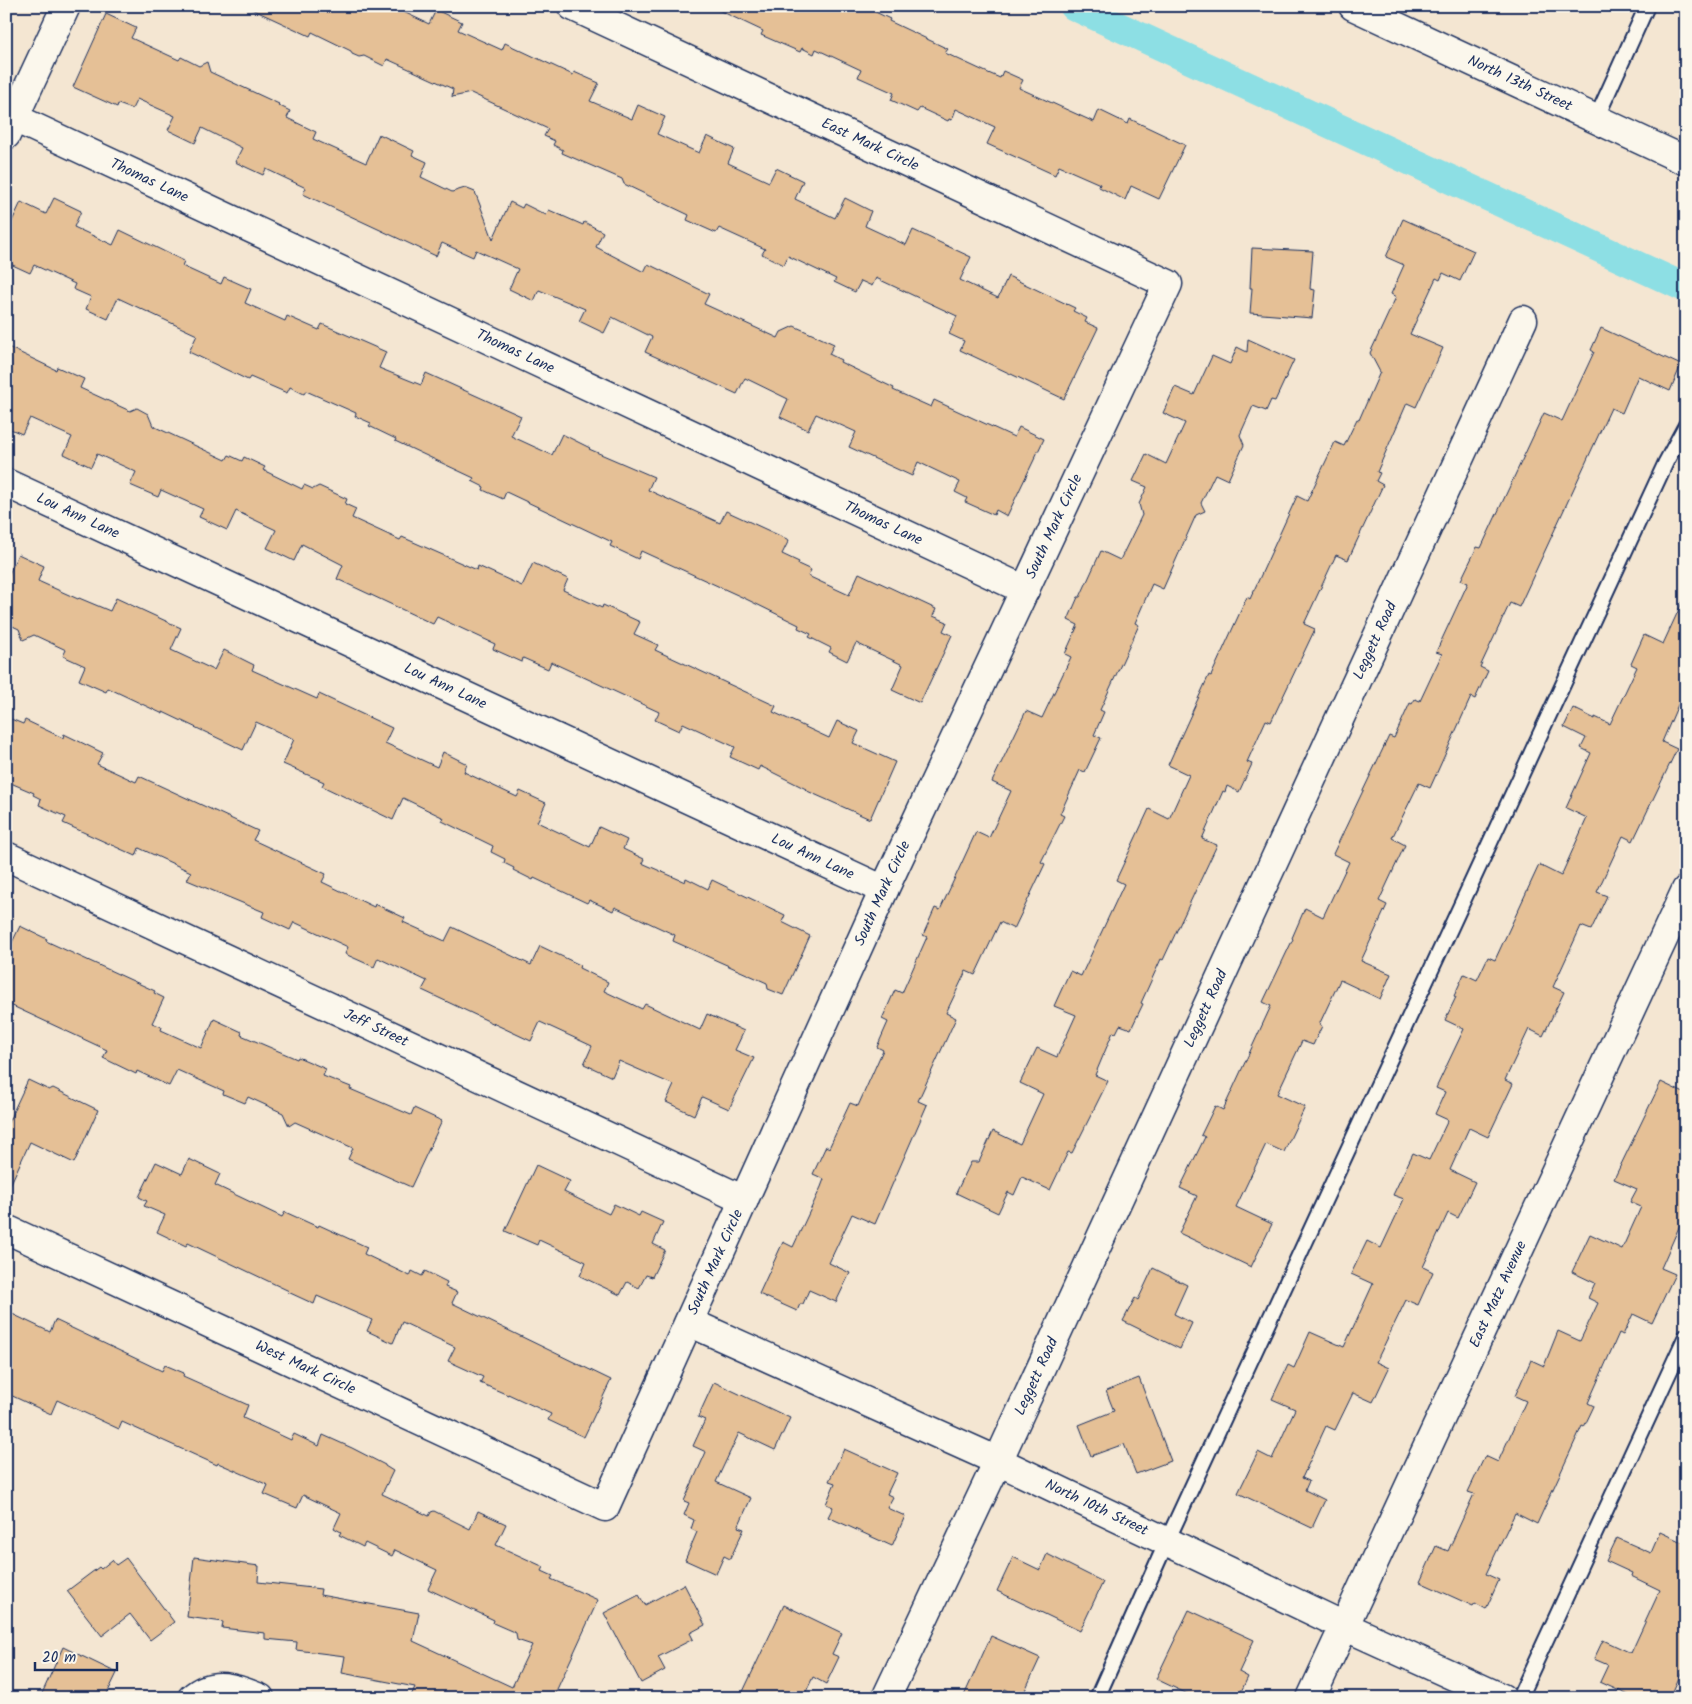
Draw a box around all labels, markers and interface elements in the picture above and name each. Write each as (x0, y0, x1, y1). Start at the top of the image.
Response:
street label: North 13th Street (1463, 49, 1576, 118)
street label: East Mark Circle (817, 112, 923, 178)
street label: Thomas Lane (106, 152, 193, 210)
street label: Thomas Lane (472, 323, 559, 381)
street label: South Mark Circle (1019, 470, 1089, 583)
street label: Lou Ann Lane (32, 487, 123, 546)
street label: Thomas Lane (840, 495, 927, 552)
street label: Leggett Road (1347, 597, 1404, 684)
street label: Lou Ann Lane (400, 657, 491, 716)
street label: Lou Ann Lane (767, 827, 858, 887)
street label: South Mark Circle (848, 837, 918, 950)
street label: Leggett Road (1178, 965, 1235, 1052)
street label: Jeff Street (339, 1003, 412, 1054)
street label: South Mark Circle (681, 1205, 750, 1319)
street label: East Matz Avenue (1463, 1237, 1534, 1352)
street label: Leggett Road (1008, 1333, 1065, 1420)
street label: West Mark Circle (251, 1334, 360, 1402)
street label: North 10th Street (1041, 1473, 1152, 1543)
scale bar (35, 1639, 118, 1671)
text: 20 m (42, 1646, 76, 1670)

